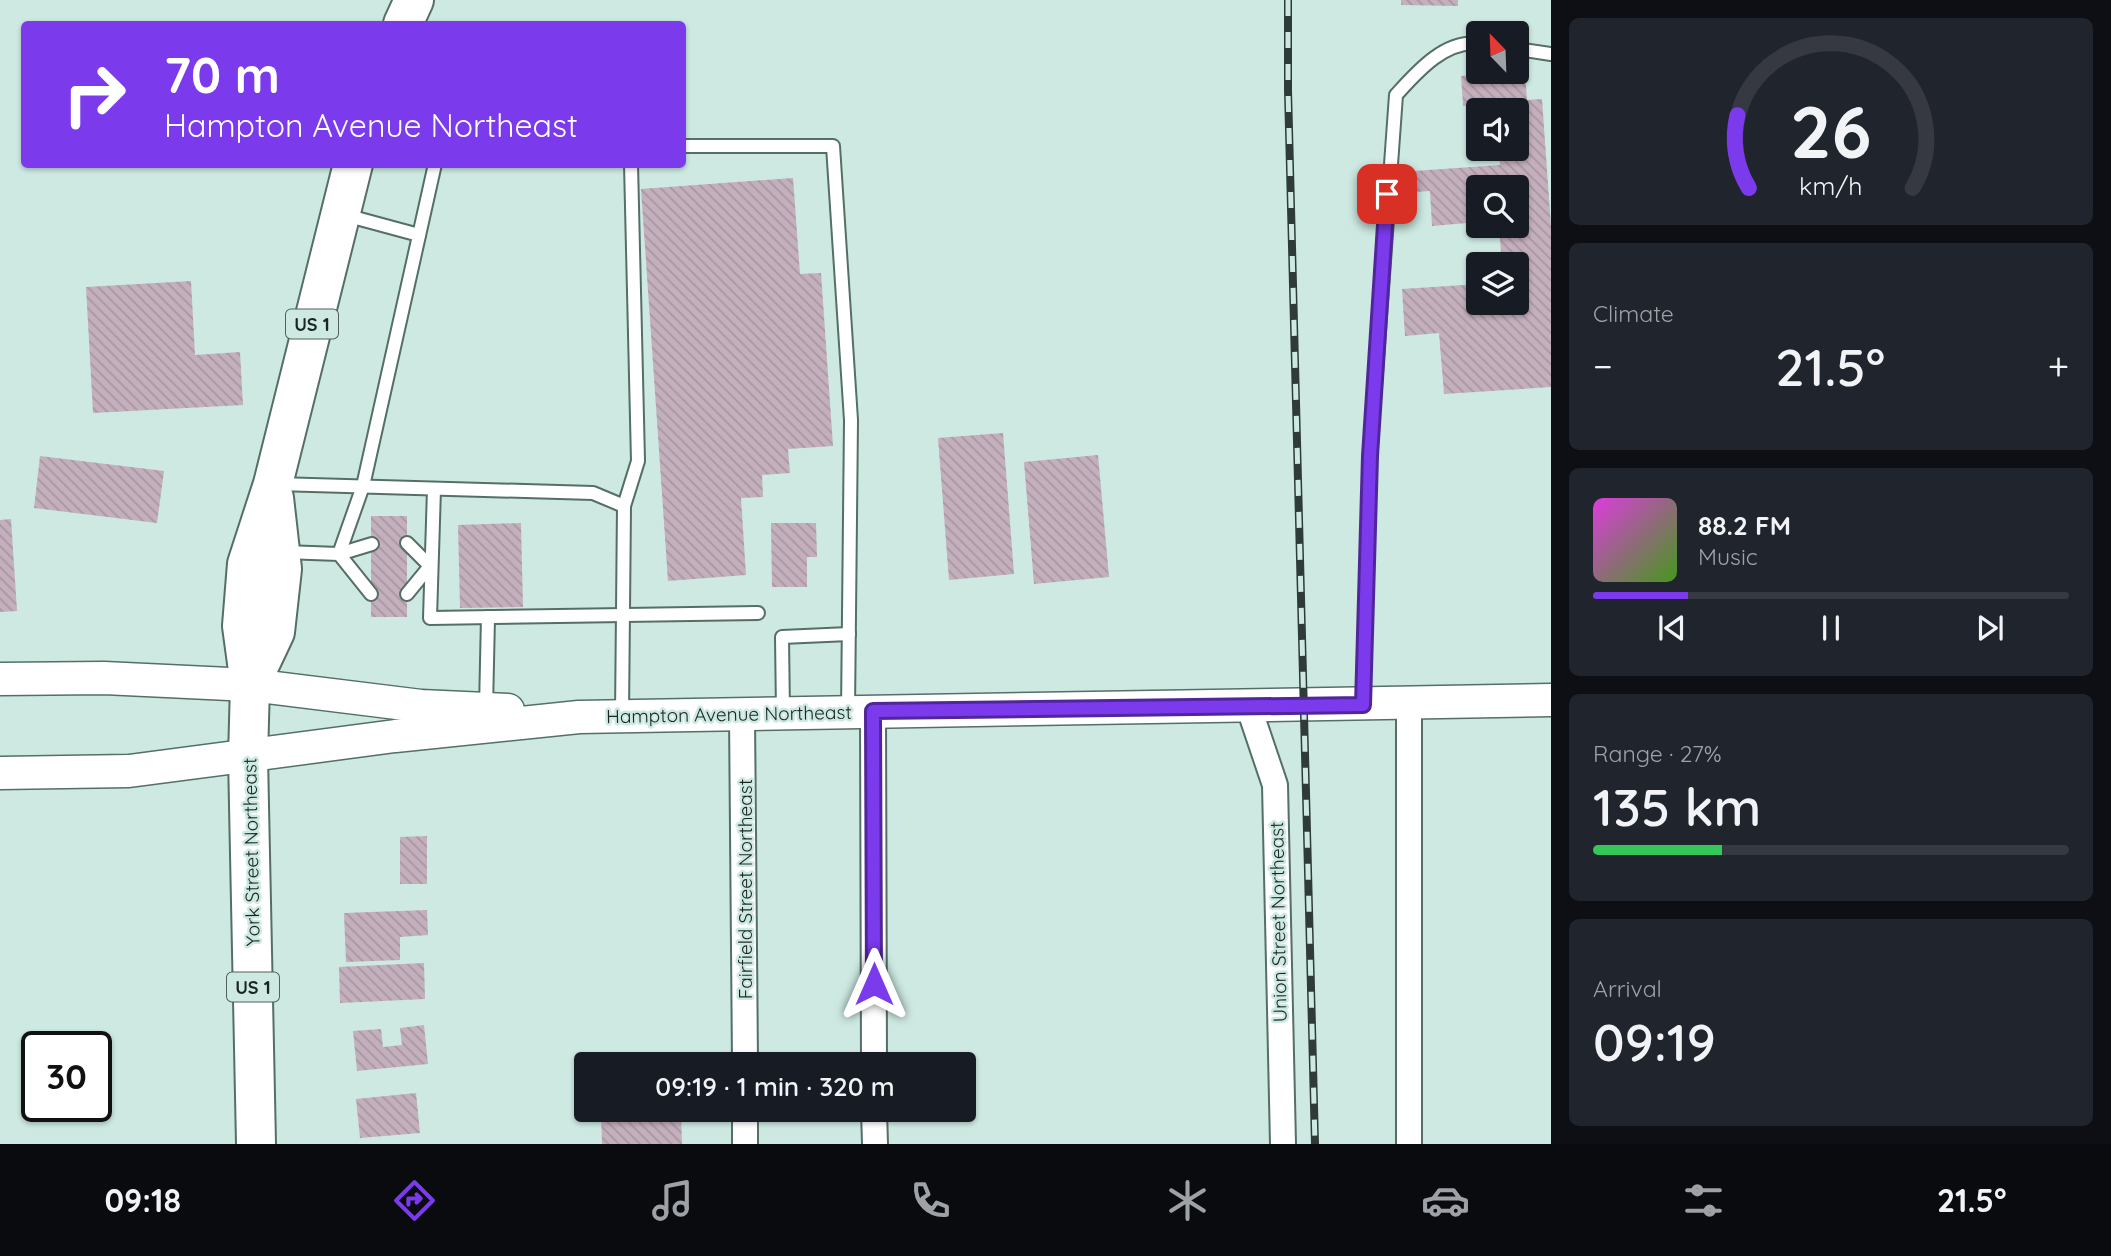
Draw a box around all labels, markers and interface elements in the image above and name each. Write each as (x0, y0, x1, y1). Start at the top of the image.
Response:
north arrow (1466, 21, 1530, 84)
map controls (1466, 21, 1529, 315)
text: 70 m (164, 44, 280, 105)
icon: right (49, 49, 140, 140)
text: 26 (1790, 85, 1872, 176)
button: sound (1466, 98, 1529, 161)
text: Hampton Avenue Northeast (164, 105, 578, 145)
pin (1357, 164, 1417, 224)
text: km/h (1799, 169, 1863, 200)
icon: arrive (1368, 175, 1406, 213)
button: search (1466, 175, 1529, 238)
button: layers (1466, 252, 1529, 315)
text: Climate (1593, 299, 1674, 328)
road number: US 1 (286, 310, 338, 338)
text: 21.5° (1775, 334, 1885, 399)
text: − (1593, 342, 1613, 390)
text: + (2048, 342, 2069, 390)
text: 88.2 FM (1698, 509, 1791, 542)
text: Music (1698, 542, 1758, 571)
icon: previous (1653, 609, 1691, 647)
icon: pause (1812, 609, 1850, 647)
icon: next (1971, 609, 2009, 647)
street label: Hampton Avenue Northeast (606, 700, 852, 728)
text: Range · 27% (1593, 739, 1722, 768)
street label: York Street Northeast (237, 757, 265, 947)
text: 135 km (1593, 774, 1761, 839)
street label: Fairfield Street Northeast (733, 779, 757, 999)
street label: Union Street Northeast (1264, 821, 1292, 1023)
position arrow (837, 947, 911, 1021)
road number: US 1 (227, 972, 279, 1002)
text: Arrival (1593, 974, 1662, 1003)
text: 09:19 (1593, 1009, 1716, 1074)
speed limit sign: 30 (21, 1031, 112, 1122)
text: 09:19 · 1 min · 320 m (655, 1070, 895, 1103)
icon: directions (390, 1176, 439, 1225)
icon: music (648, 1176, 697, 1225)
icon: phone (906, 1176, 955, 1225)
icon: climate (1163, 1176, 1212, 1225)
icon: car (1421, 1176, 1470, 1225)
icon: filters (1679, 1176, 1728, 1225)
text: 09:18 (104, 1180, 181, 1220)
text: 21.5° (1937, 1180, 2007, 1220)

